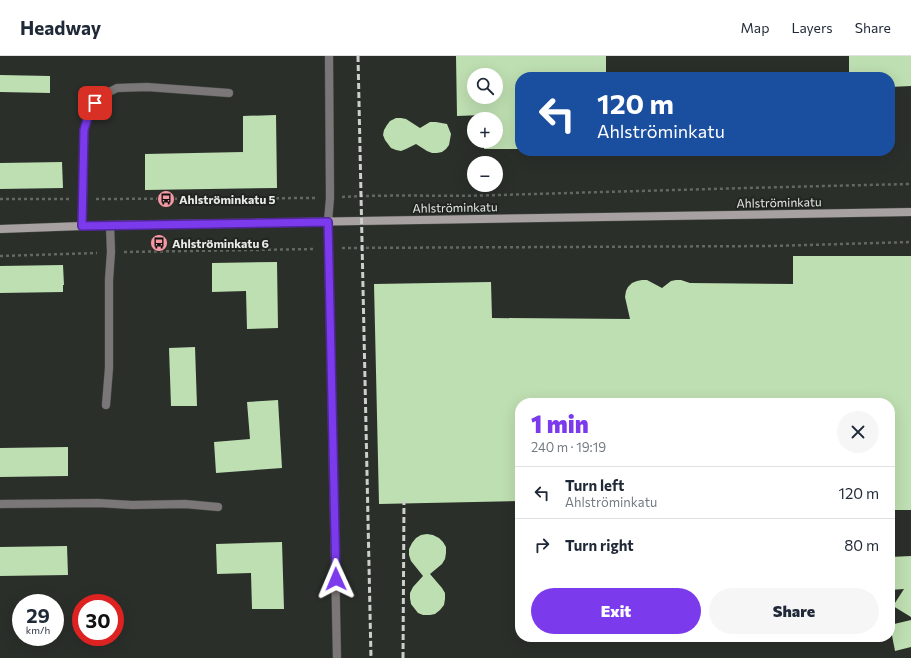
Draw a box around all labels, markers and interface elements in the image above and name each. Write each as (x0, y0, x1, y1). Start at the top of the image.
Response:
text: Headway (20, 16, 101, 39)
text: Map (741, 19, 769, 36)
text: Layers (791, 19, 833, 36)
text: Share (855, 19, 891, 36)
map controls (467, 68, 503, 192)
button: search (467, 68, 503, 104)
pin (78, 86, 112, 120)
text: 120 m (597, 86, 674, 120)
icon: left (531, 88, 583, 140)
icon: arrive (84, 92, 106, 114)
button: + (467, 112, 503, 148)
text: Ahlströminkatu (597, 120, 725, 142)
button: − (467, 156, 503, 192)
bus stop icon: Ahlströminkatu 5 (156, 189, 176, 209)
place label: Ahlströminkatu 5 (179, 192, 276, 206)
street label: Ahlströminkatu (736, 194, 822, 210)
street label: Ahlströminkatu (412, 199, 498, 215)
bus stop icon: Ahlströminkatu 6 (149, 233, 169, 253)
place label: Ahlströminkatu 6 (172, 236, 269, 250)
text: 1 min (531, 409, 589, 438)
button: close (837, 411, 879, 453)
text: 240 m · 19:19 (531, 439, 606, 455)
text: Turn left (565, 476, 624, 494)
icon: left (531, 482, 553, 504)
text: 120 m (839, 484, 879, 502)
text: Ahlströminkatu (565, 494, 657, 510)
icon: right (531, 534, 553, 556)
text: Turn right (565, 536, 634, 554)
text: 80 m (844, 536, 879, 554)
position arrow (315, 558, 357, 600)
button: Exit (531, 588, 701, 634)
button: Share (709, 588, 879, 634)
speed limit sign: 30 (72, 594, 124, 646)
text: 29 (26, 603, 50, 627)
text: km/h (26, 624, 50, 636)

